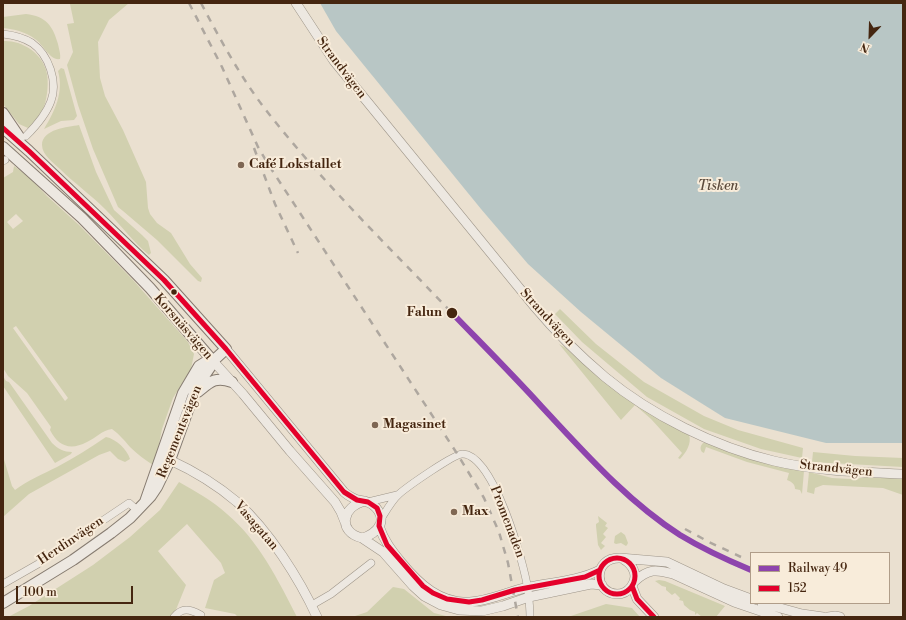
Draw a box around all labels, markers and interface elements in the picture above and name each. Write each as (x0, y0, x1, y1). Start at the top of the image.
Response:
north arrow (850, 16, 890, 56)
street label: Strandvägen (313, 34, 369, 102)
text: N (859, 39, 872, 55)
place label: Café Lokstallet (249, 157, 341, 173)
marker: Café Lokstallet (236, 160, 246, 170)
water label: Tisken (698, 179, 738, 195)
street label: Strandvägen (516, 286, 578, 350)
unlabelled marker (169, 287, 179, 297)
street label: Korsnäsvägen (150, 291, 216, 363)
place label: Falun (407, 305, 442, 321)
marker: Falun (445, 306, 459, 320)
street label: Regementsvägen (154, 383, 206, 481)
place label: Magasinet (383, 417, 446, 433)
marker: Magasinet (370, 420, 380, 430)
street label: Strandvägen (799, 457, 873, 481)
street label: Promenaden (486, 484, 528, 560)
street label: Vasagatan (231, 498, 281, 554)
place label: Max (462, 504, 489, 520)
marker: Max (449, 507, 459, 517)
street label: Herdinvägen (35, 513, 107, 569)
legend (750, 552, 890, 604)
text: Railway 49 (788, 561, 847, 576)
scale bar (18, 578, 135, 604)
text: 152 (788, 581, 807, 596)
text: 100 m (23, 585, 57, 600)

